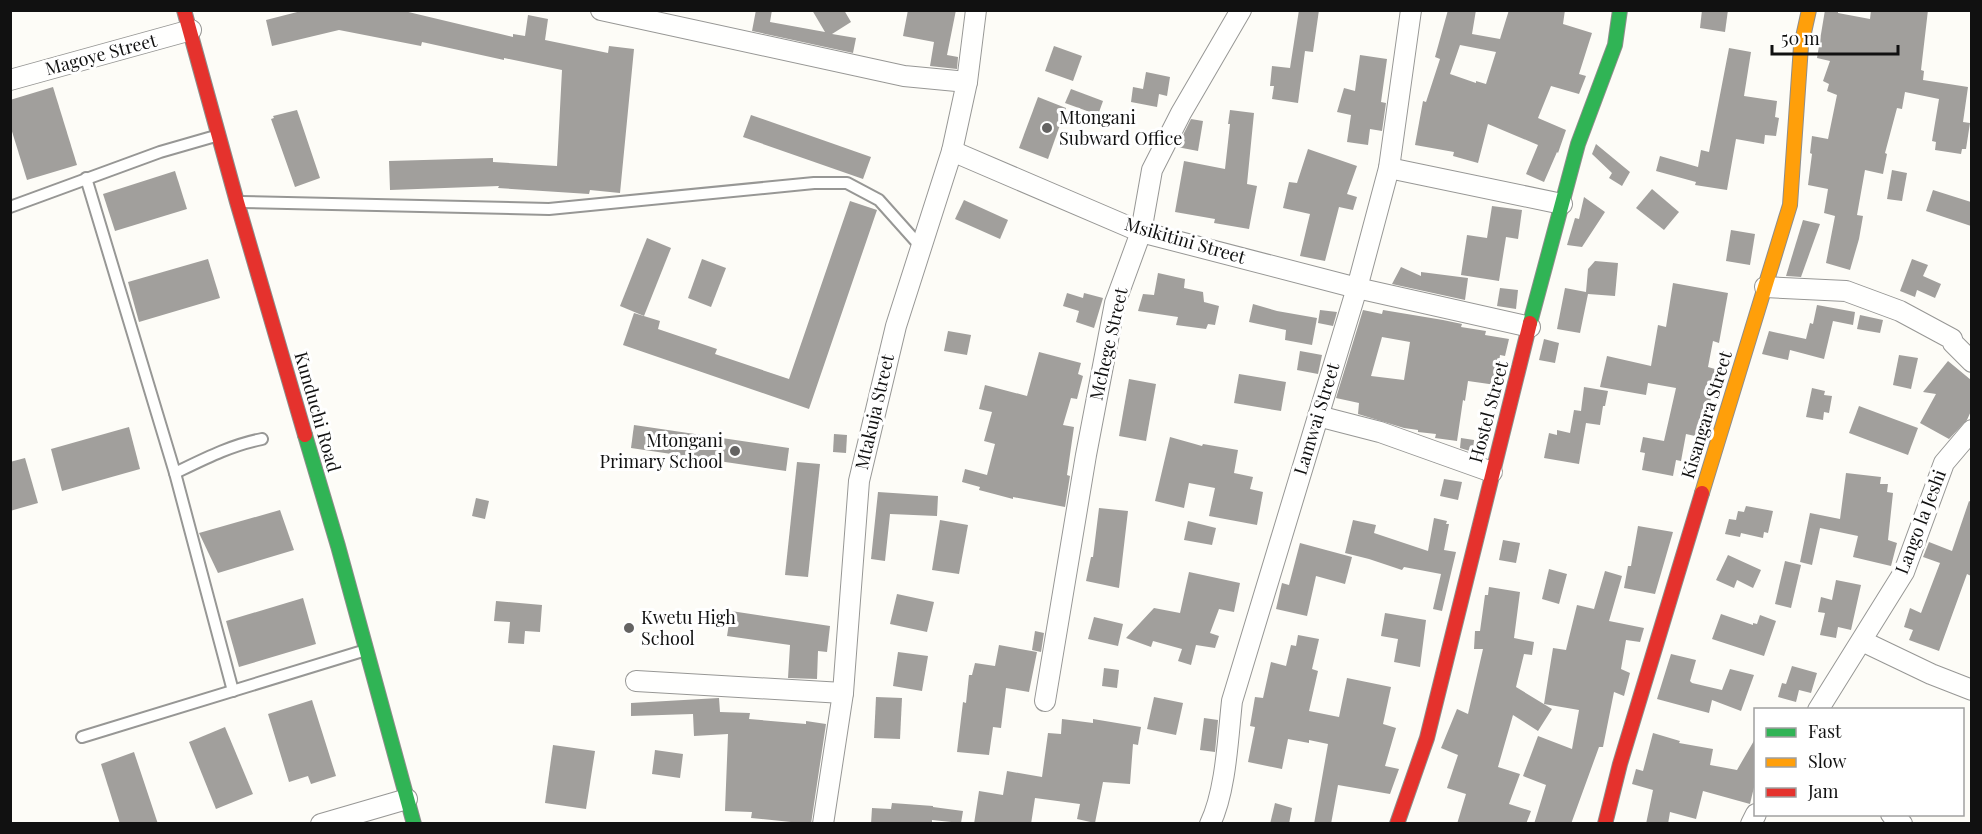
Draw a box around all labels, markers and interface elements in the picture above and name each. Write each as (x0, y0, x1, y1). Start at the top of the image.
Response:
scale bar (1772, 18, 1898, 56)
text: 50 m (1781, 26, 1820, 50)
street label: Magoye Street (42, 27, 160, 80)
place label: Mtongani Subward Office (1059, 105, 1182, 150)
marker: Mtongani Subward Office (1040, 121, 1054, 135)
street label: Msikitini Street (1122, 211, 1249, 269)
street label: Mchege Street (1083, 284, 1133, 403)
street label: Kisangara Street (1675, 347, 1737, 482)
street label: Kunduchi Road (289, 349, 347, 475)
street label: Mtakuja Street (849, 351, 899, 472)
street label: Hostel Street (1463, 357, 1513, 465)
street label: Lamwai Street (1288, 359, 1345, 478)
place label: Mtongani Primary School (599, 428, 723, 473)
marker: Mtongani Primary School (728, 444, 742, 458)
street label: Lango la Jeshi (1889, 466, 1951, 577)
place label: Kwetu High School (641, 605, 736, 650)
marker: Kwetu High School (622, 621, 636, 635)
legend (1754, 708, 1964, 816)
text: Fast (1808, 719, 1842, 743)
text: Slow (1808, 749, 1846, 773)
text: Jam (1807, 779, 1838, 803)

